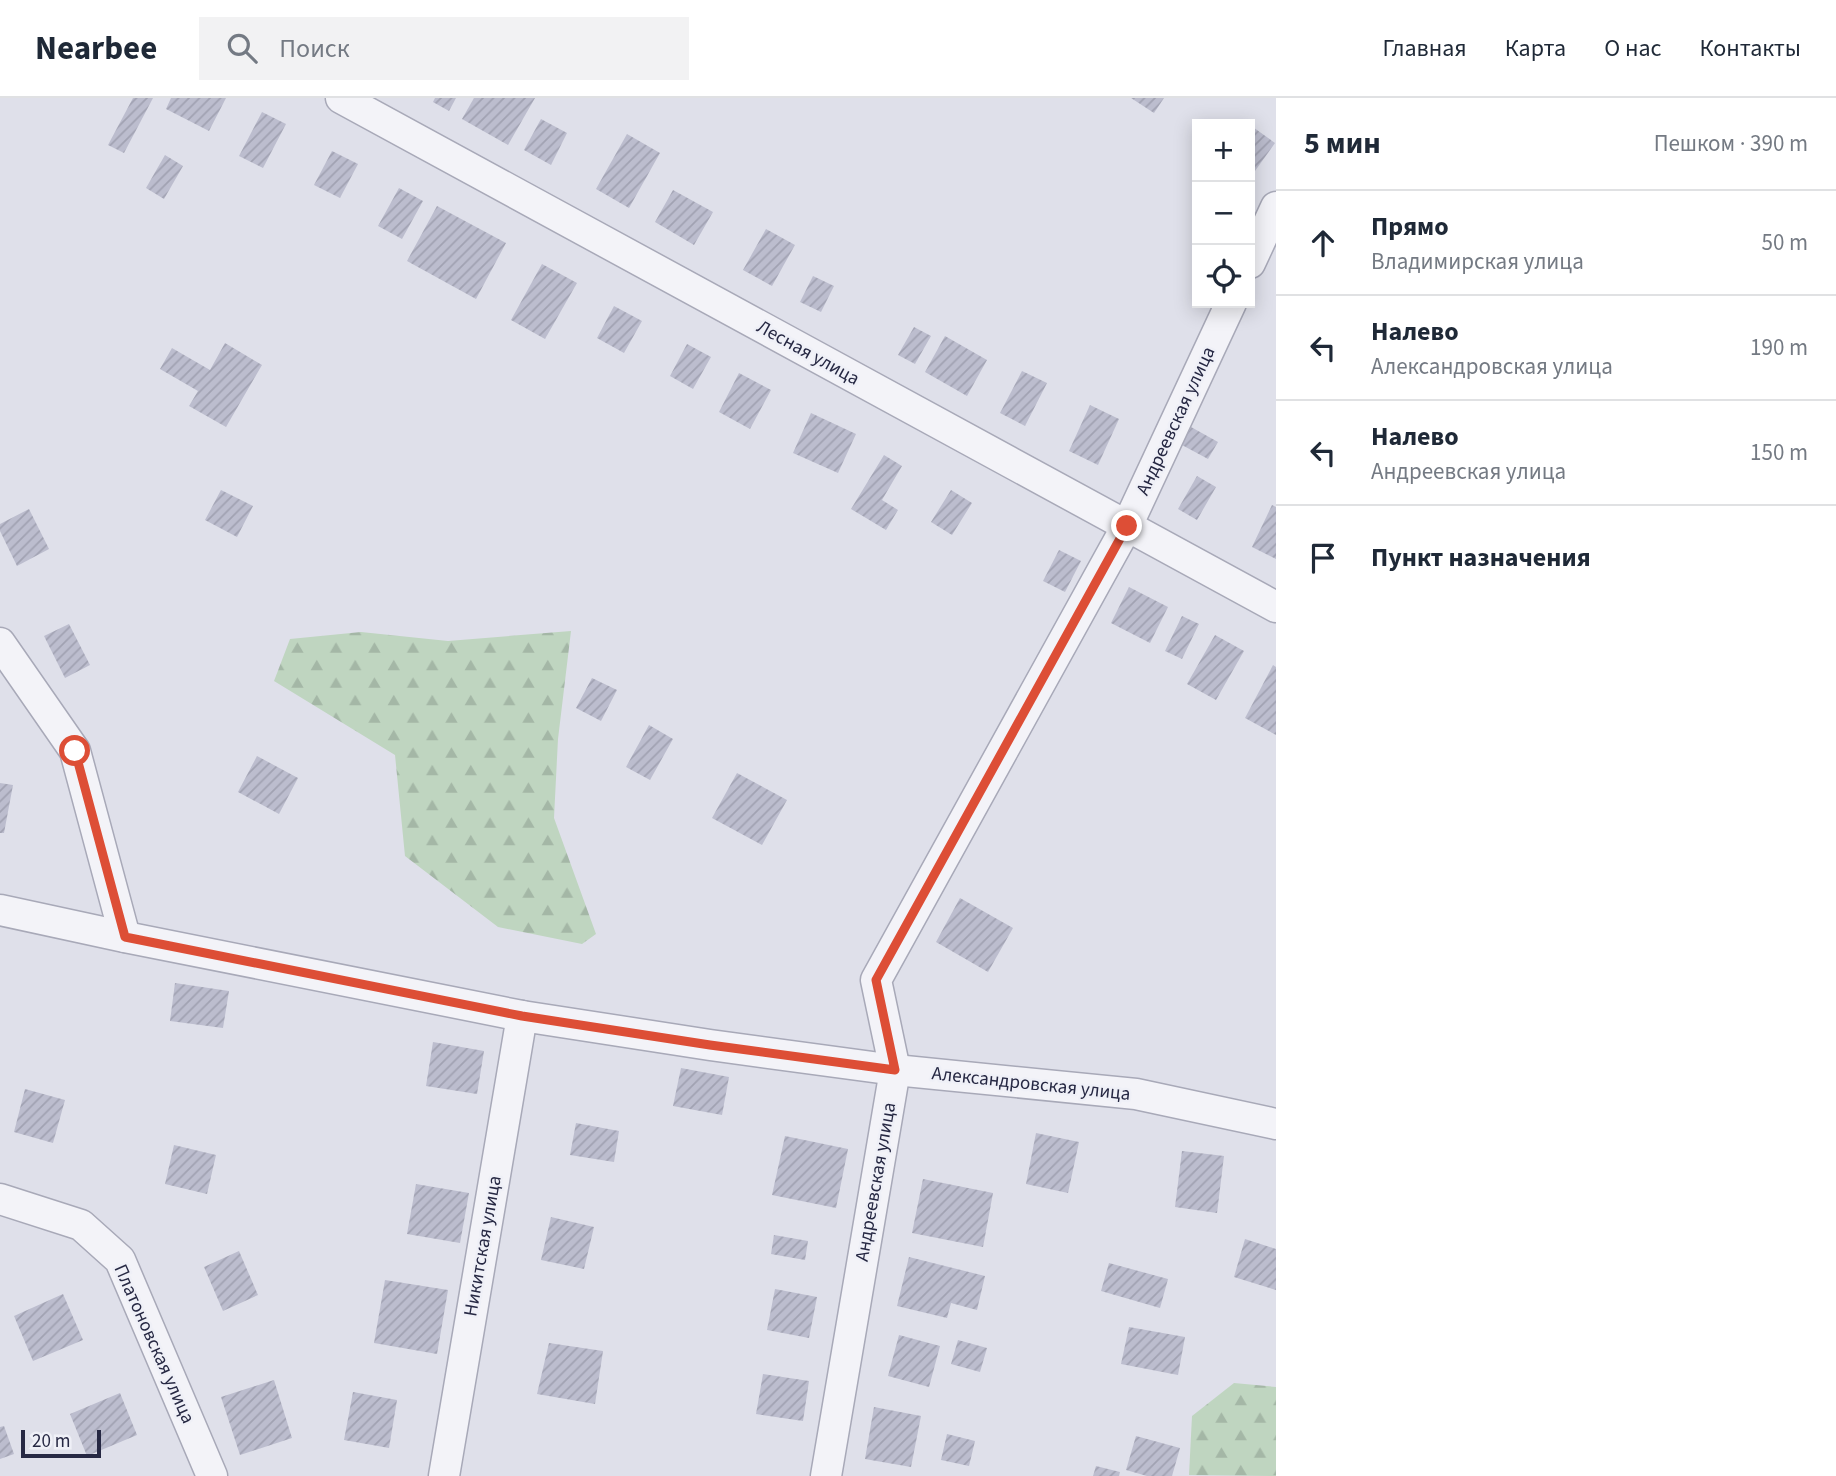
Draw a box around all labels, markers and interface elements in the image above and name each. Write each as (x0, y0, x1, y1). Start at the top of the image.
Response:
search box (199, 17, 689, 80)
text: Nearbee (35, 25, 157, 72)
icon: search (223, 29, 261, 67)
text: Поиск (279, 30, 350, 67)
text: Главная (1382, 31, 1467, 66)
text: Карта (1505, 31, 1566, 66)
text: О нас (1604, 31, 1661, 66)
text: Контакты (1699, 31, 1801, 66)
map controls (1192, 119, 1255, 308)
button: + (1192, 119, 1255, 182)
text: 5 мин (1304, 122, 1381, 165)
text: Пешком · 390 m (1654, 127, 1808, 160)
button: − (1192, 182, 1255, 245)
text: Прямо (1371, 208, 1449, 245)
icon: ahead (1304, 224, 1342, 262)
text: 50 m (1761, 226, 1808, 259)
button: locate (1192, 245, 1255, 308)
text: Владимирская улица (1371, 245, 1584, 278)
text: Налево (1371, 313, 1459, 350)
street label: Лесная улица (752, 314, 864, 392)
icon: left (1304, 329, 1342, 367)
text: 190 m (1750, 331, 1808, 364)
street label: Андреевская улица (1130, 342, 1222, 500)
text: Александровская улица (1371, 350, 1613, 383)
text: Налево (1371, 418, 1459, 455)
icon: left (1304, 434, 1342, 472)
text: 150 m (1750, 436, 1808, 469)
text: Андреевская улица (1371, 455, 1566, 488)
route end (1111, 510, 1142, 541)
icon: arrive (1304, 539, 1342, 577)
text: Пункт назначения (1371, 539, 1591, 576)
route start (59, 735, 90, 766)
street label: Александровская улица (930, 1060, 1132, 1108)
street label: Андреевская улица (849, 1100, 903, 1264)
street label: Никитская улица (457, 1173, 509, 1319)
street label: Платоновская улица (107, 1260, 201, 1428)
scale bar (21, 1427, 102, 1459)
text: 20 m (32, 1428, 70, 1455)

